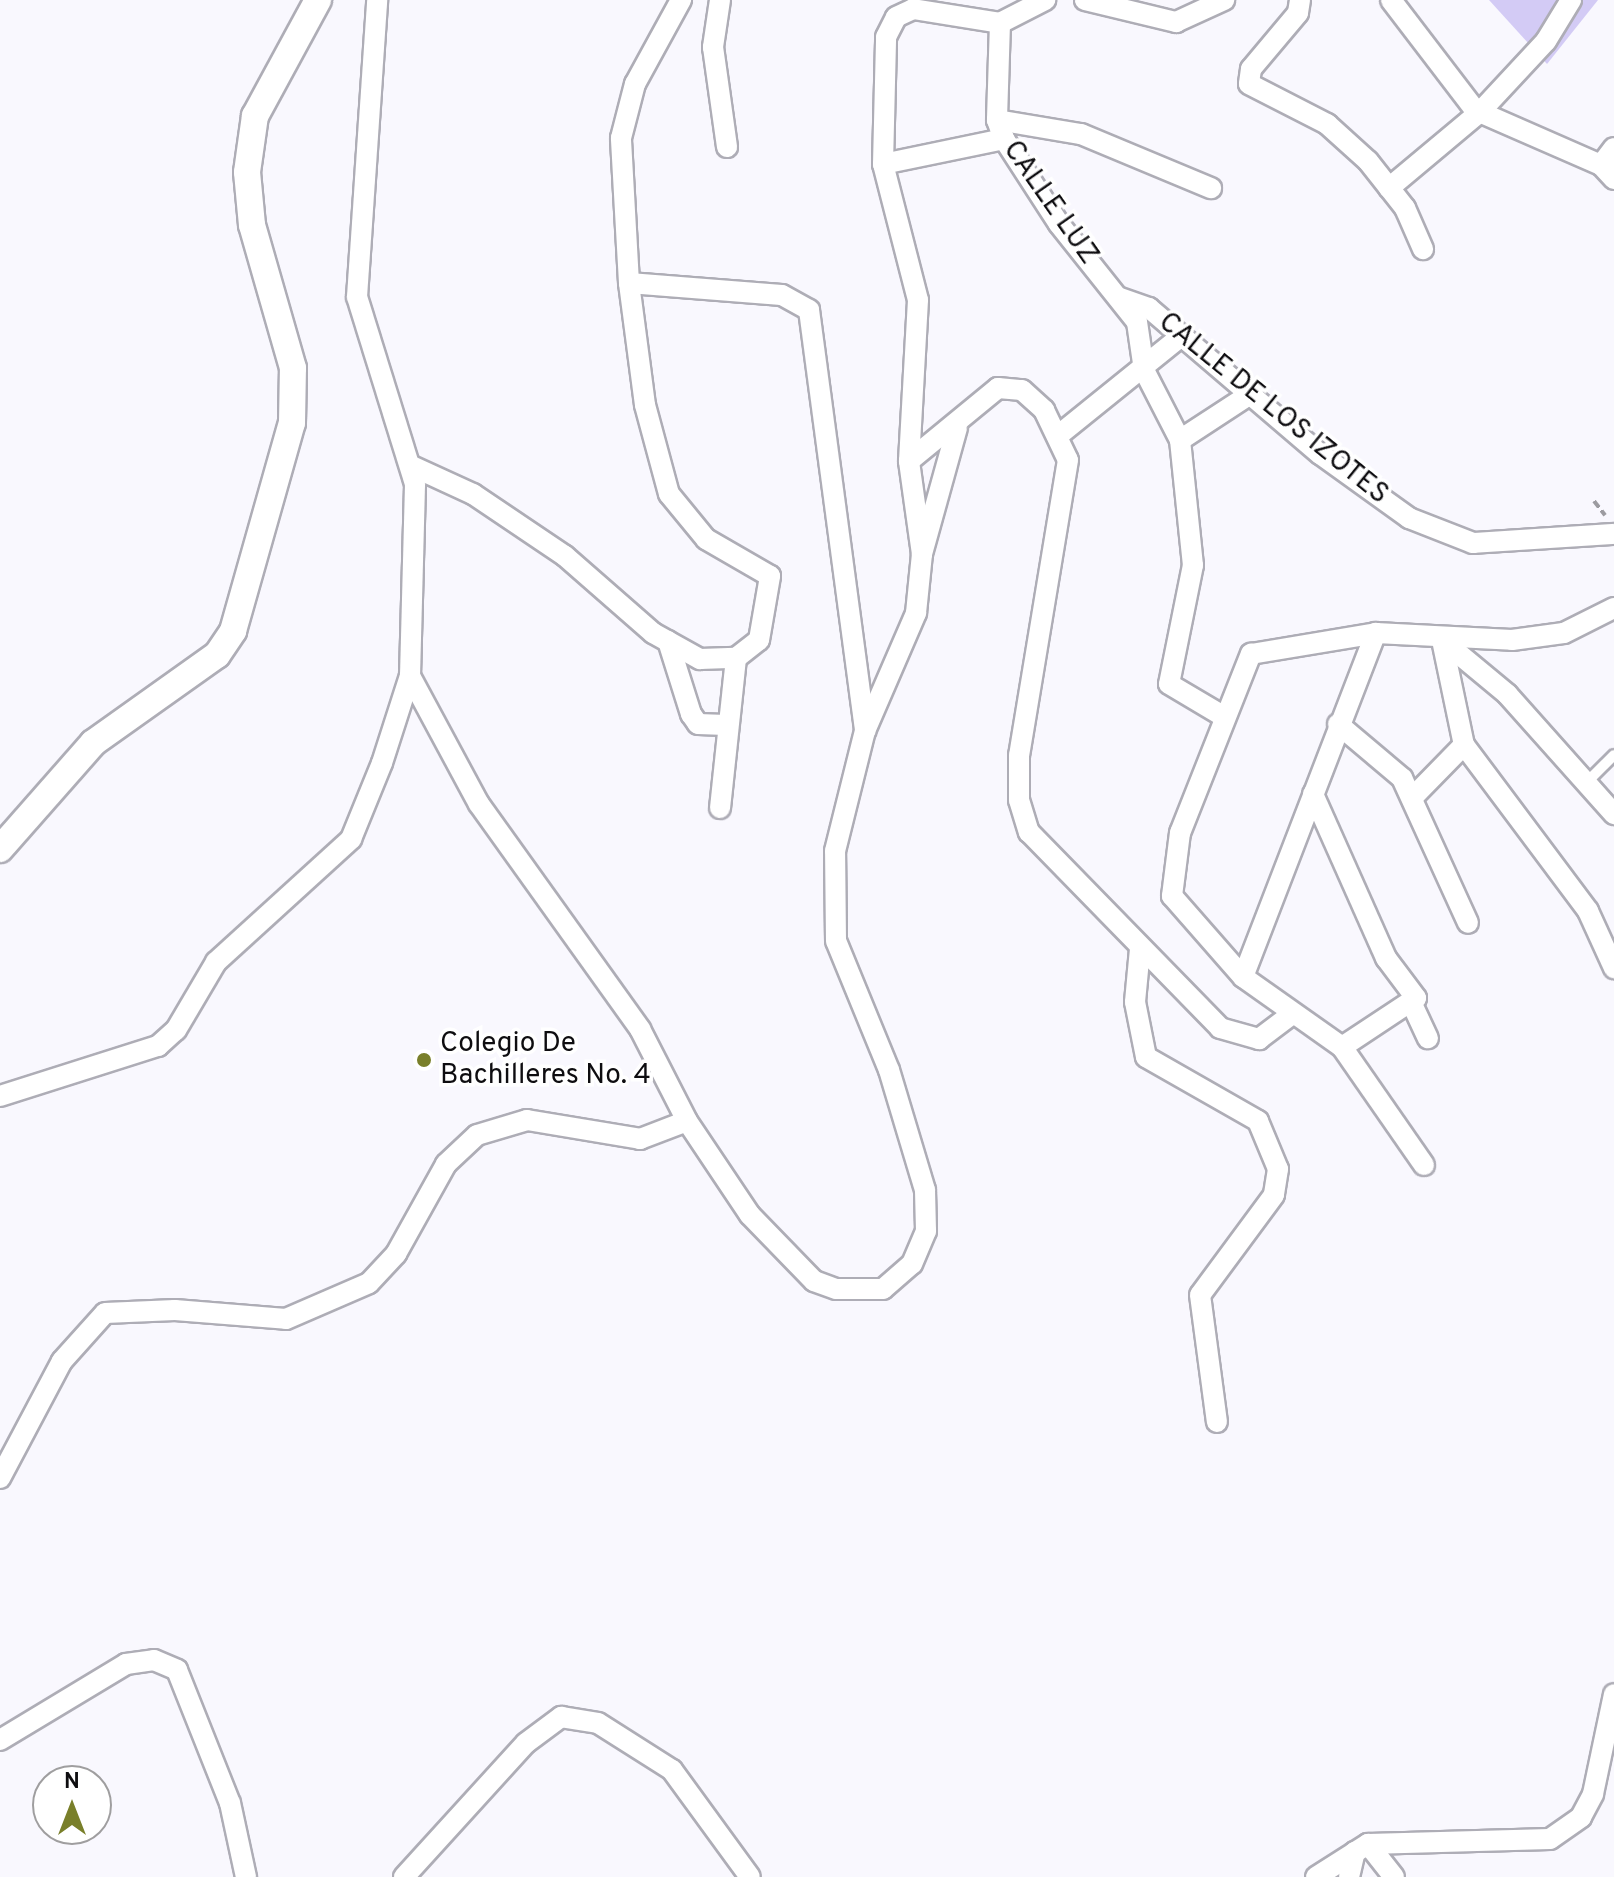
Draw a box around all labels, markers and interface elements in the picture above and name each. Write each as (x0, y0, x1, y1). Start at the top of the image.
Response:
street label: CALLE LUZ (995, 135, 1105, 271)
street label: CALLE DE LOS IZOTES (1151, 306, 1395, 512)
place label: Colegio De Bachilleres No. 4 (440, 1027, 651, 1093)
marker: Colegio De Bachilleres No. 4 (415, 1051, 433, 1069)
north arrow (32, 1765, 112, 1845)
text: N (64, 1769, 80, 1796)

